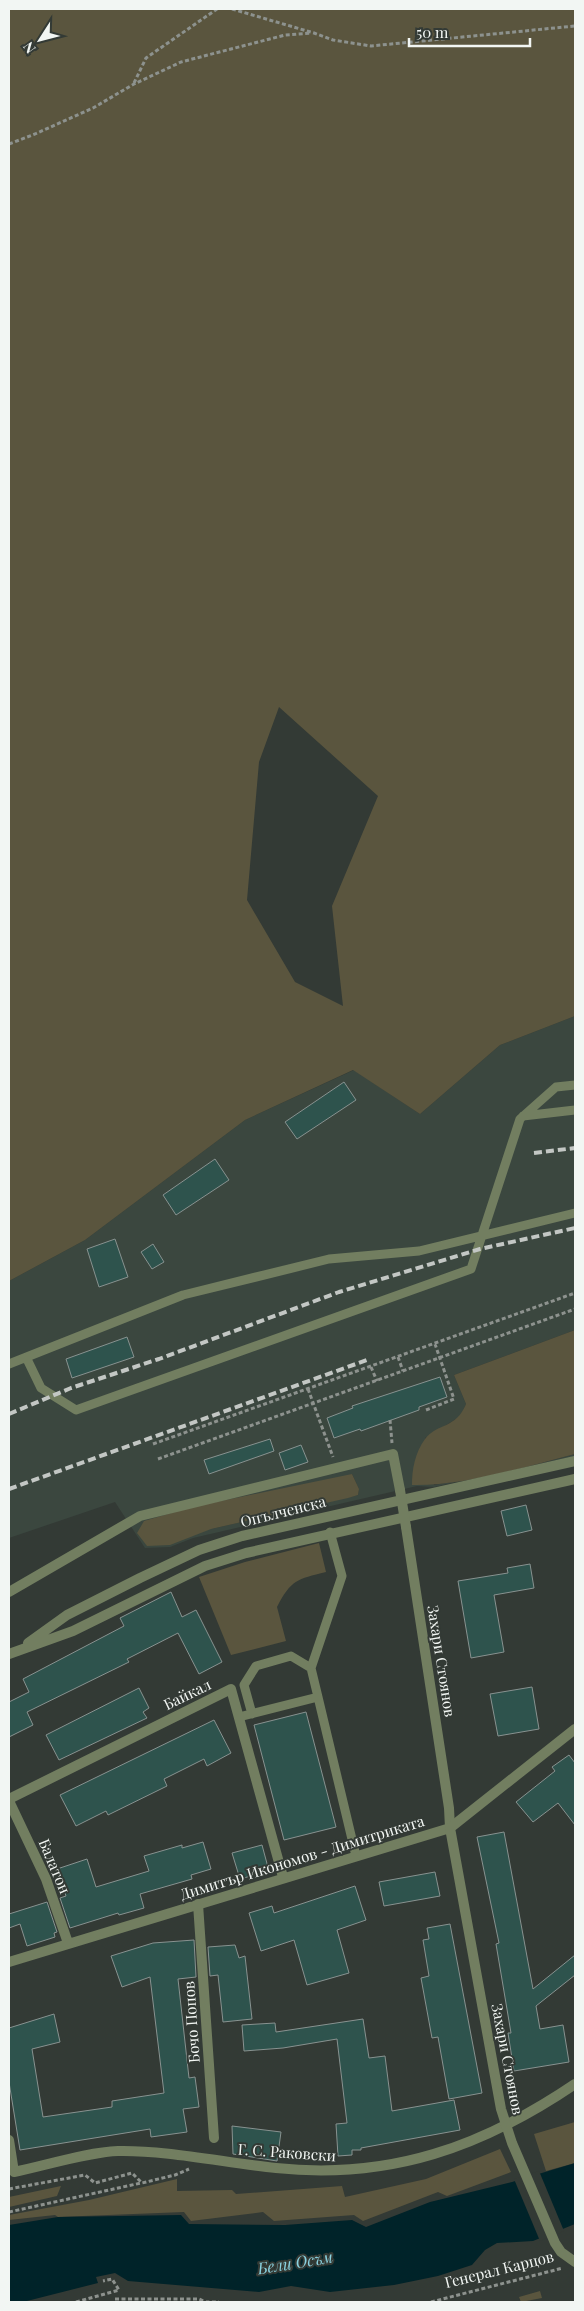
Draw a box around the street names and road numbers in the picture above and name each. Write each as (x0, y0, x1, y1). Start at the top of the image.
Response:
street label: Опълченска (238, 1491, 328, 1531)
street label: Захари Стоянов (423, 1604, 461, 1718)
street label: Байкал (160, 1674, 214, 1714)
street label: Димитър Икономов - Димитриката (177, 1810, 427, 1904)
street label: Балатон (34, 1835, 76, 1897)
street label: Бочо Попов (178, 1980, 204, 2064)
street label: Захари Стоянов (487, 2002, 529, 2116)
street label: Г. С. Раковски (237, 2139, 337, 2165)
street label: Генерал Карцов (442, 2246, 556, 2292)

